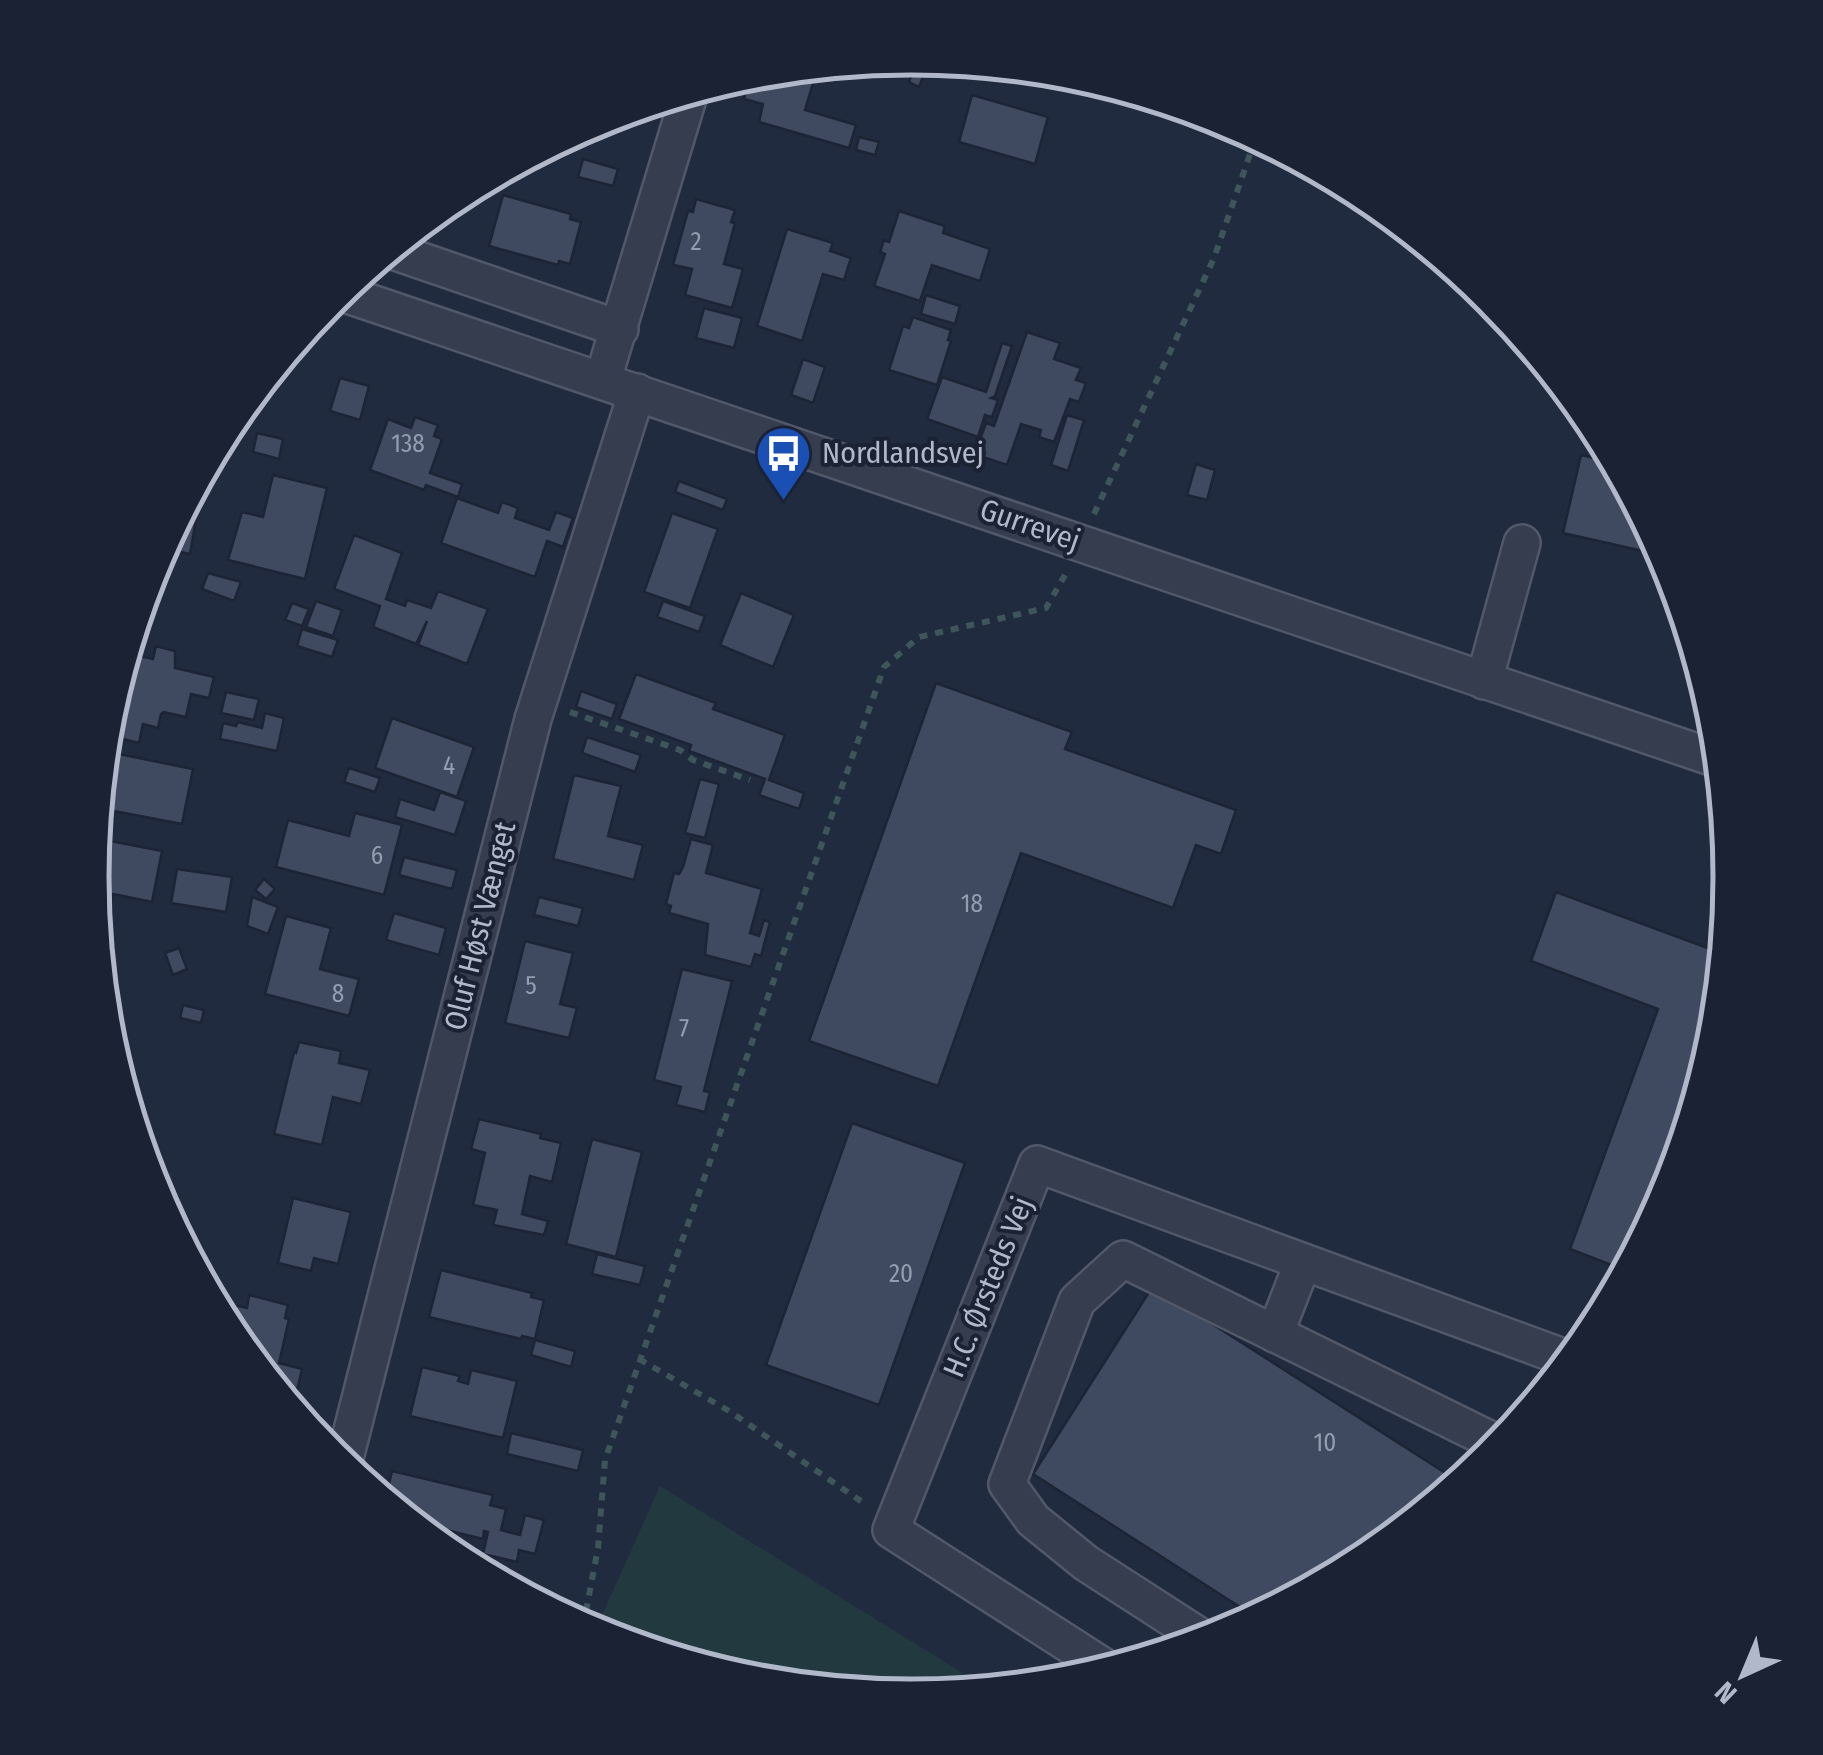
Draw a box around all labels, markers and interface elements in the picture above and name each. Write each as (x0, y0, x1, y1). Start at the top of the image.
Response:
house number: 2 (690, 227, 702, 257)
bus stop icon: Nordlandsvej (753, 423, 813, 502)
house number: 138 (391, 429, 425, 459)
place label: Nordlandsvej (822, 435, 984, 471)
street label: Gurrevej (975, 491, 1085, 559)
house number: 4 (443, 751, 455, 781)
street label: Oluf Høst Vænget (437, 818, 523, 1034)
house number: 6 (371, 841, 383, 871)
house number: 18 (961, 889, 983, 919)
house number: 5 (525, 971, 537, 1001)
house number: 8 (332, 979, 344, 1009)
house number: 7 (679, 1014, 689, 1044)
street label: H.C. Ørsteds Vej (935, 1192, 1041, 1382)
house number: 20 (889, 1259, 913, 1289)
house number: 10 (1314, 1428, 1336, 1458)
north arrow (1693, 1625, 1793, 1725)
text: N (1708, 1675, 1743, 1710)

